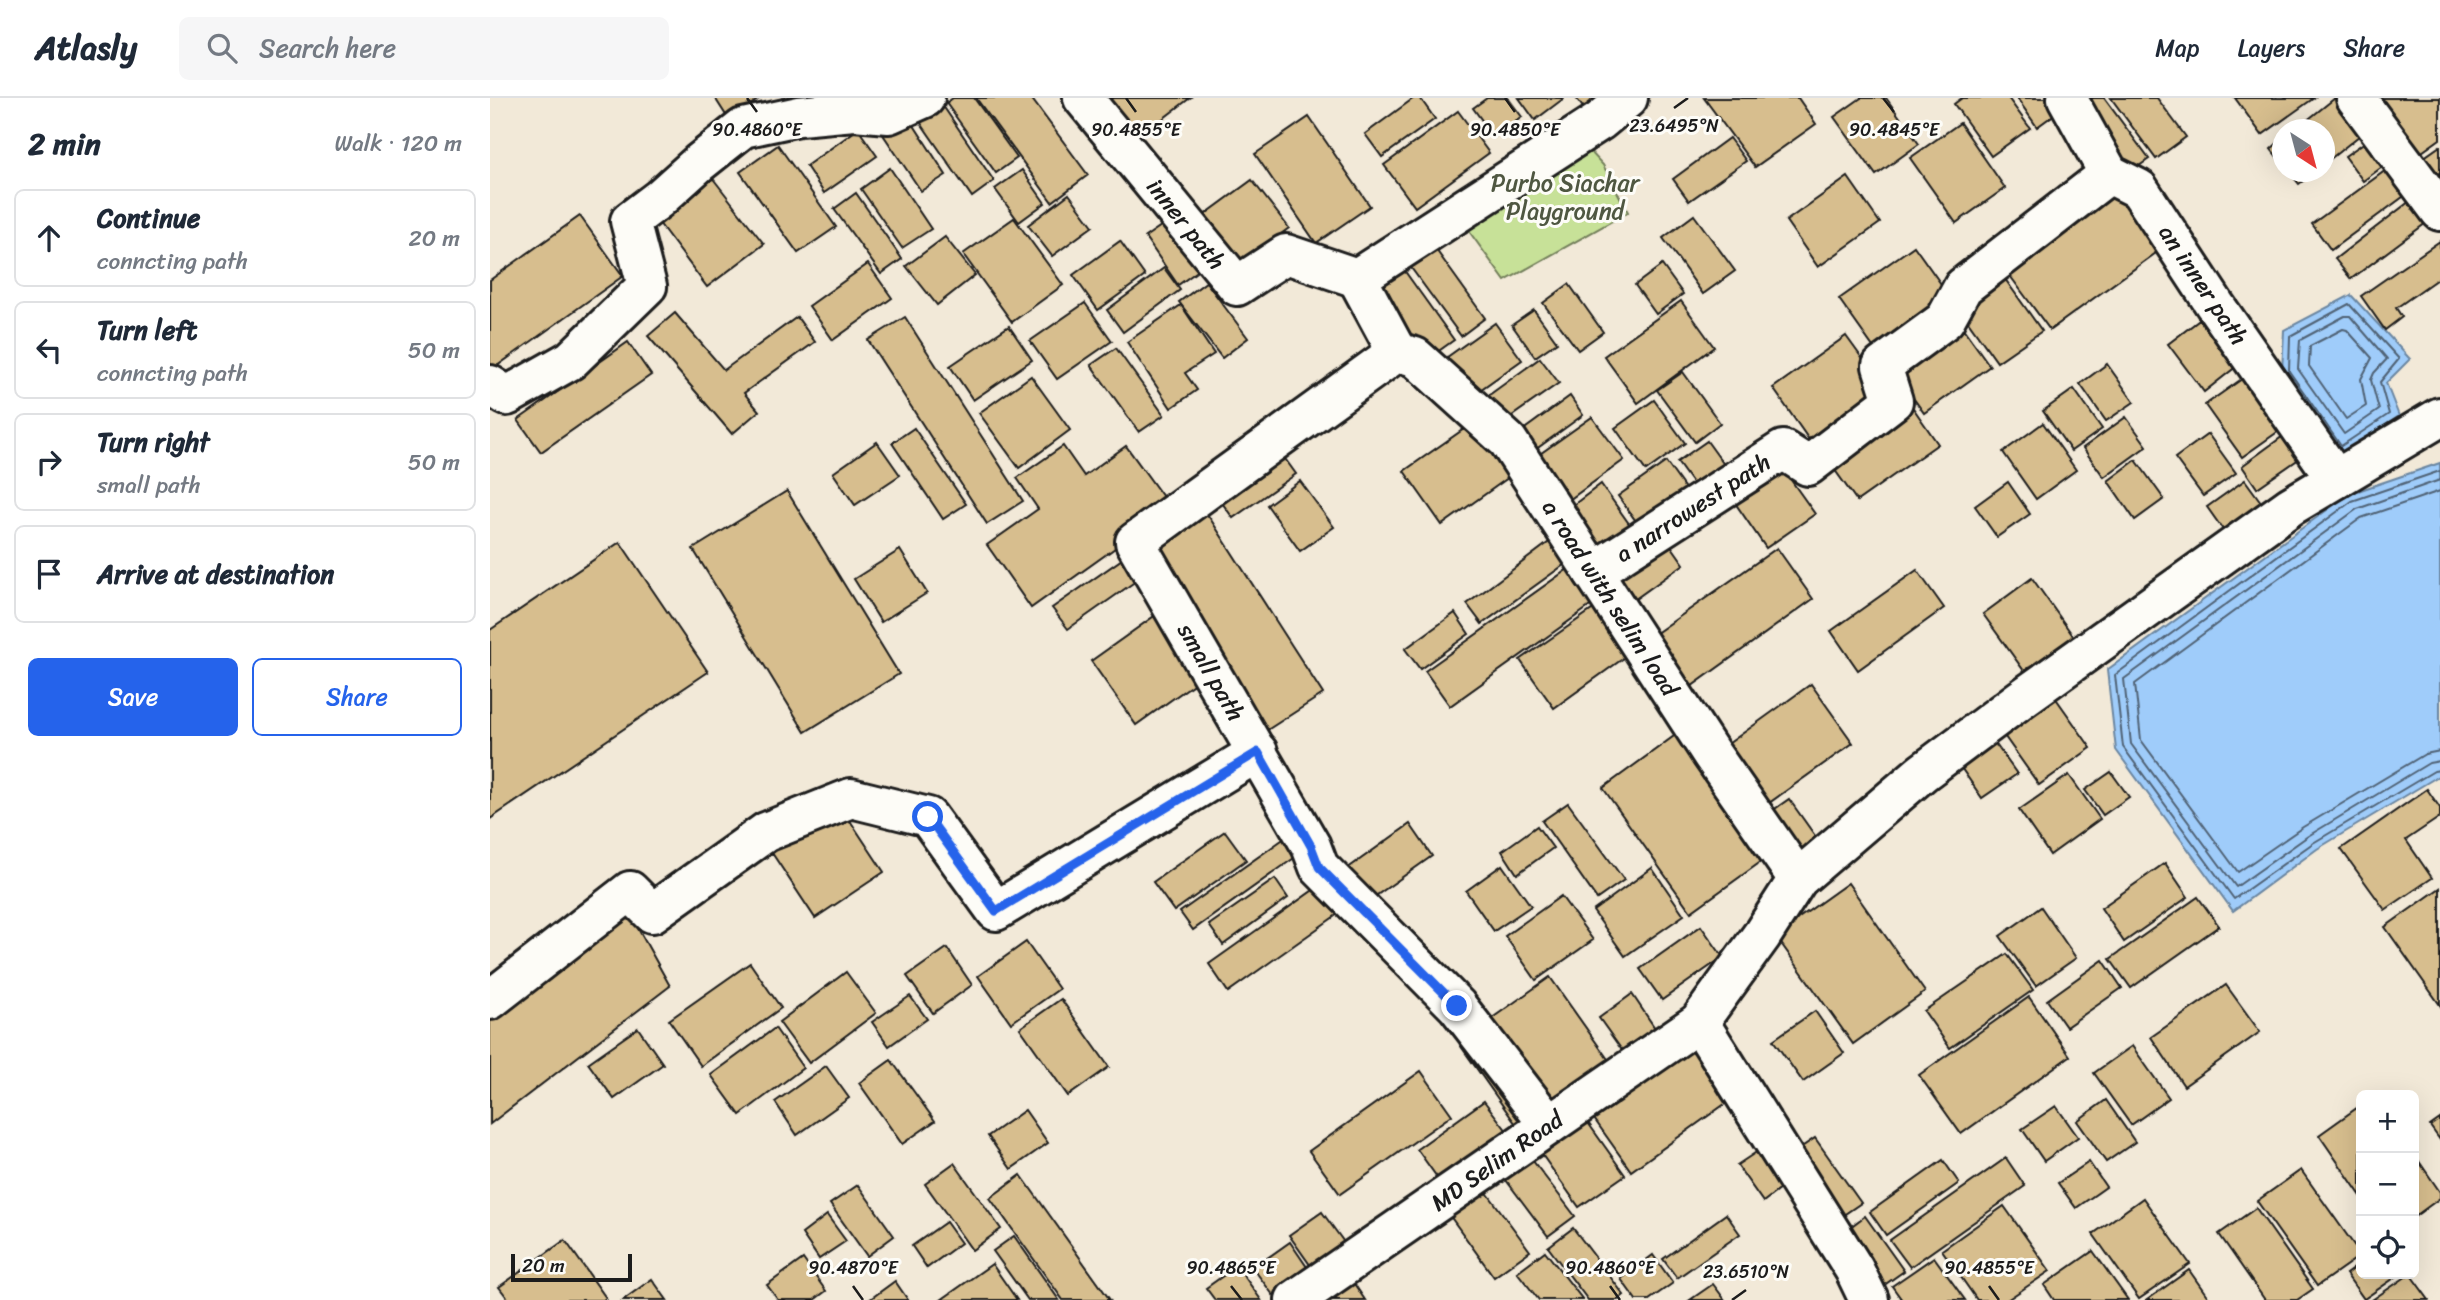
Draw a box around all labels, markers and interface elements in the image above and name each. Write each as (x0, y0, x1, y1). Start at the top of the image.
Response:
search box (179, 17, 669, 80)
text: Atlasly (35, 19, 137, 77)
text: Search here (259, 25, 396, 71)
text: Map (2155, 27, 2200, 69)
text: Layers (2238, 27, 2305, 69)
text: Share (2343, 27, 2405, 69)
icon: search (203, 29, 241, 67)
text: 23.6495°N (1629, 110, 1719, 142)
text: 90.4860°E (712, 114, 803, 146)
text: 90.4855°E (1091, 114, 1182, 146)
text: 90.4850°E (1470, 114, 1561, 146)
text: 90.4845°E (1849, 114, 1940, 146)
text: 2 min (28, 117, 101, 171)
north arrow (2272, 119, 2335, 182)
text: Walk · 120 m (335, 123, 462, 164)
park label: Purbo Siachar Playground (1491, 162, 1642, 232)
street label: inner path (1135, 169, 1237, 279)
text: Continue (97, 195, 200, 241)
street label: an inner path (2147, 216, 2259, 354)
text: 20 m (409, 218, 460, 259)
icon: ahead (30, 219, 68, 257)
text: conncting path (97, 241, 248, 282)
text: Turn left (97, 307, 197, 353)
text: 50 m (408, 330, 460, 371)
icon: left (30, 331, 68, 369)
text: conncting path (97, 353, 248, 394)
text: Turn right (97, 419, 210, 465)
text: 50 m (408, 442, 460, 483)
street label: a narrowest path (1607, 442, 1779, 574)
icon: right (30, 443, 68, 481)
text: small path (97, 465, 201, 506)
street label: a road with selim load (1530, 491, 1691, 707)
text: Arrive at destination (97, 551, 334, 597)
icon: arrive (30, 555, 68, 593)
street label: small path (1165, 614, 1256, 729)
button: Save (28, 658, 238, 736)
button: Share (252, 658, 462, 736)
route start (912, 801, 943, 832)
route end (1441, 990, 1472, 1021)
map controls (2356, 1090, 2419, 1279)
button: + (2356, 1090, 2419, 1153)
street label: MD Selim Road (1422, 1099, 1573, 1223)
button: − (2356, 1153, 2419, 1216)
button: locate (2356, 1216, 2419, 1279)
text: 20 m (522, 1249, 565, 1282)
scale bar (511, 1251, 632, 1283)
text: 90.4870°E (808, 1252, 899, 1284)
text: 90.4865°E (1187, 1252, 1276, 1284)
text: 90.4860°E (1565, 1252, 1656, 1284)
text: 90.4855°E (1944, 1252, 2035, 1284)
text: 23.6510°N (1703, 1256, 1790, 1288)

